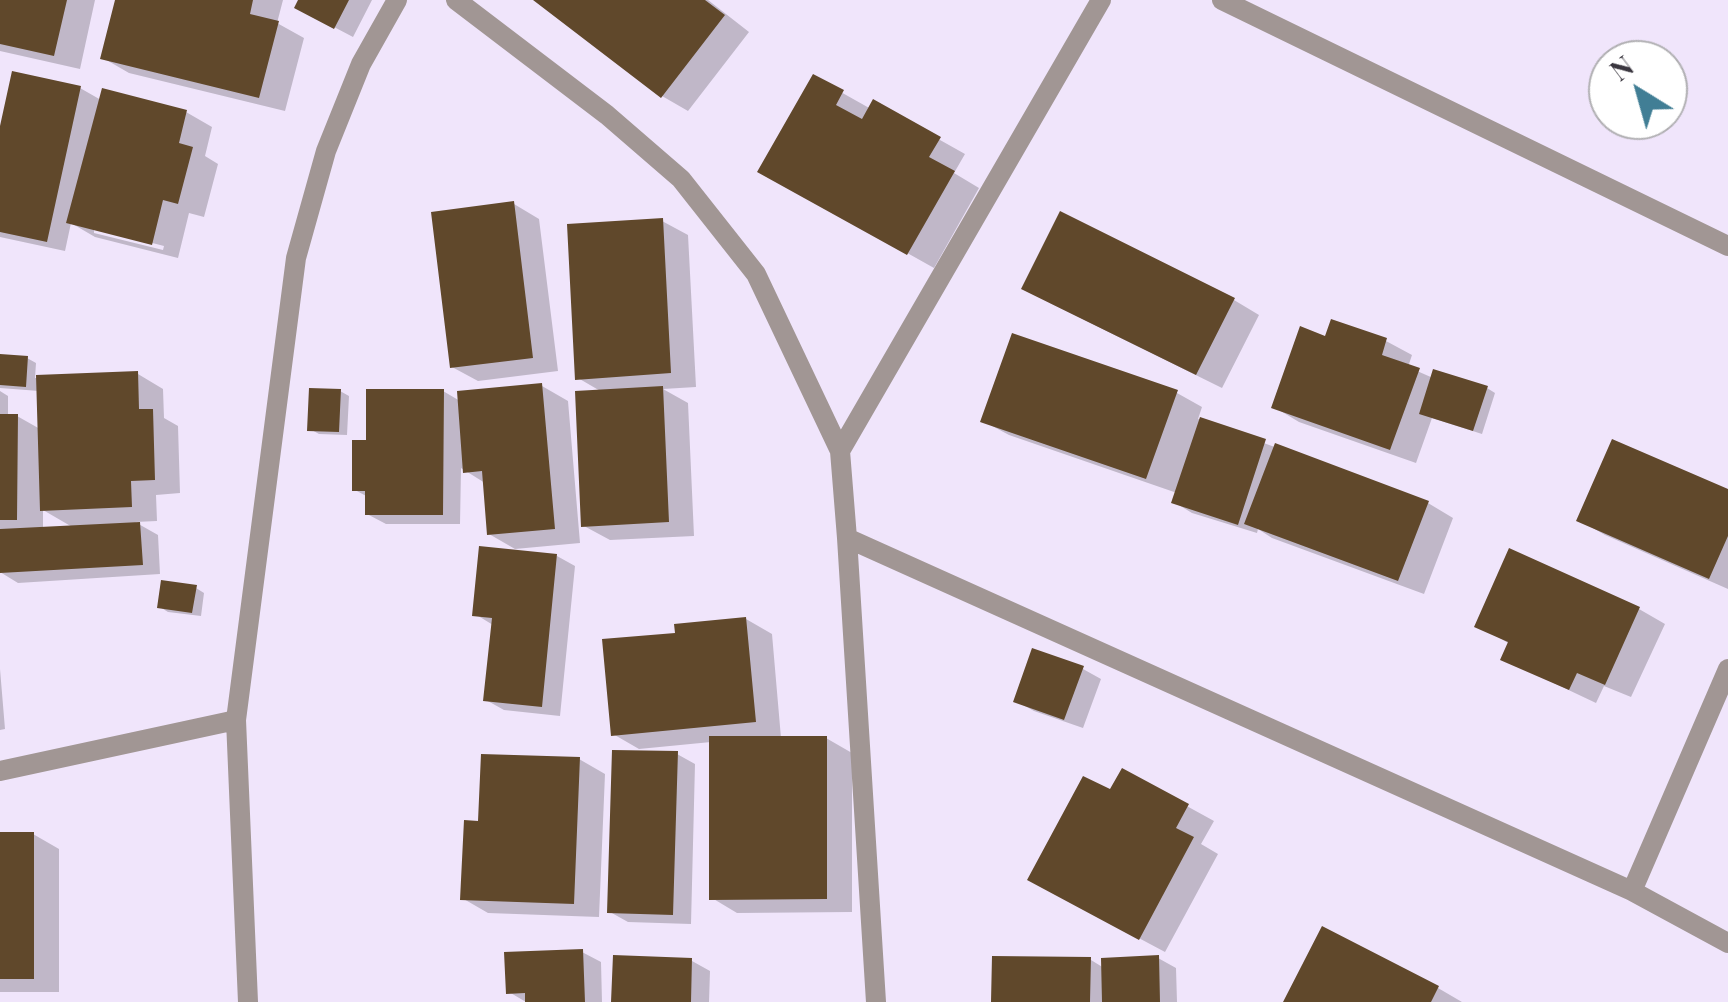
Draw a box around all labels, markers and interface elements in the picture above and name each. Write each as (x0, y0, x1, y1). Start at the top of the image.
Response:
north arrow (1588, 40, 1688, 140)
text: N (1602, 46, 1640, 88)

